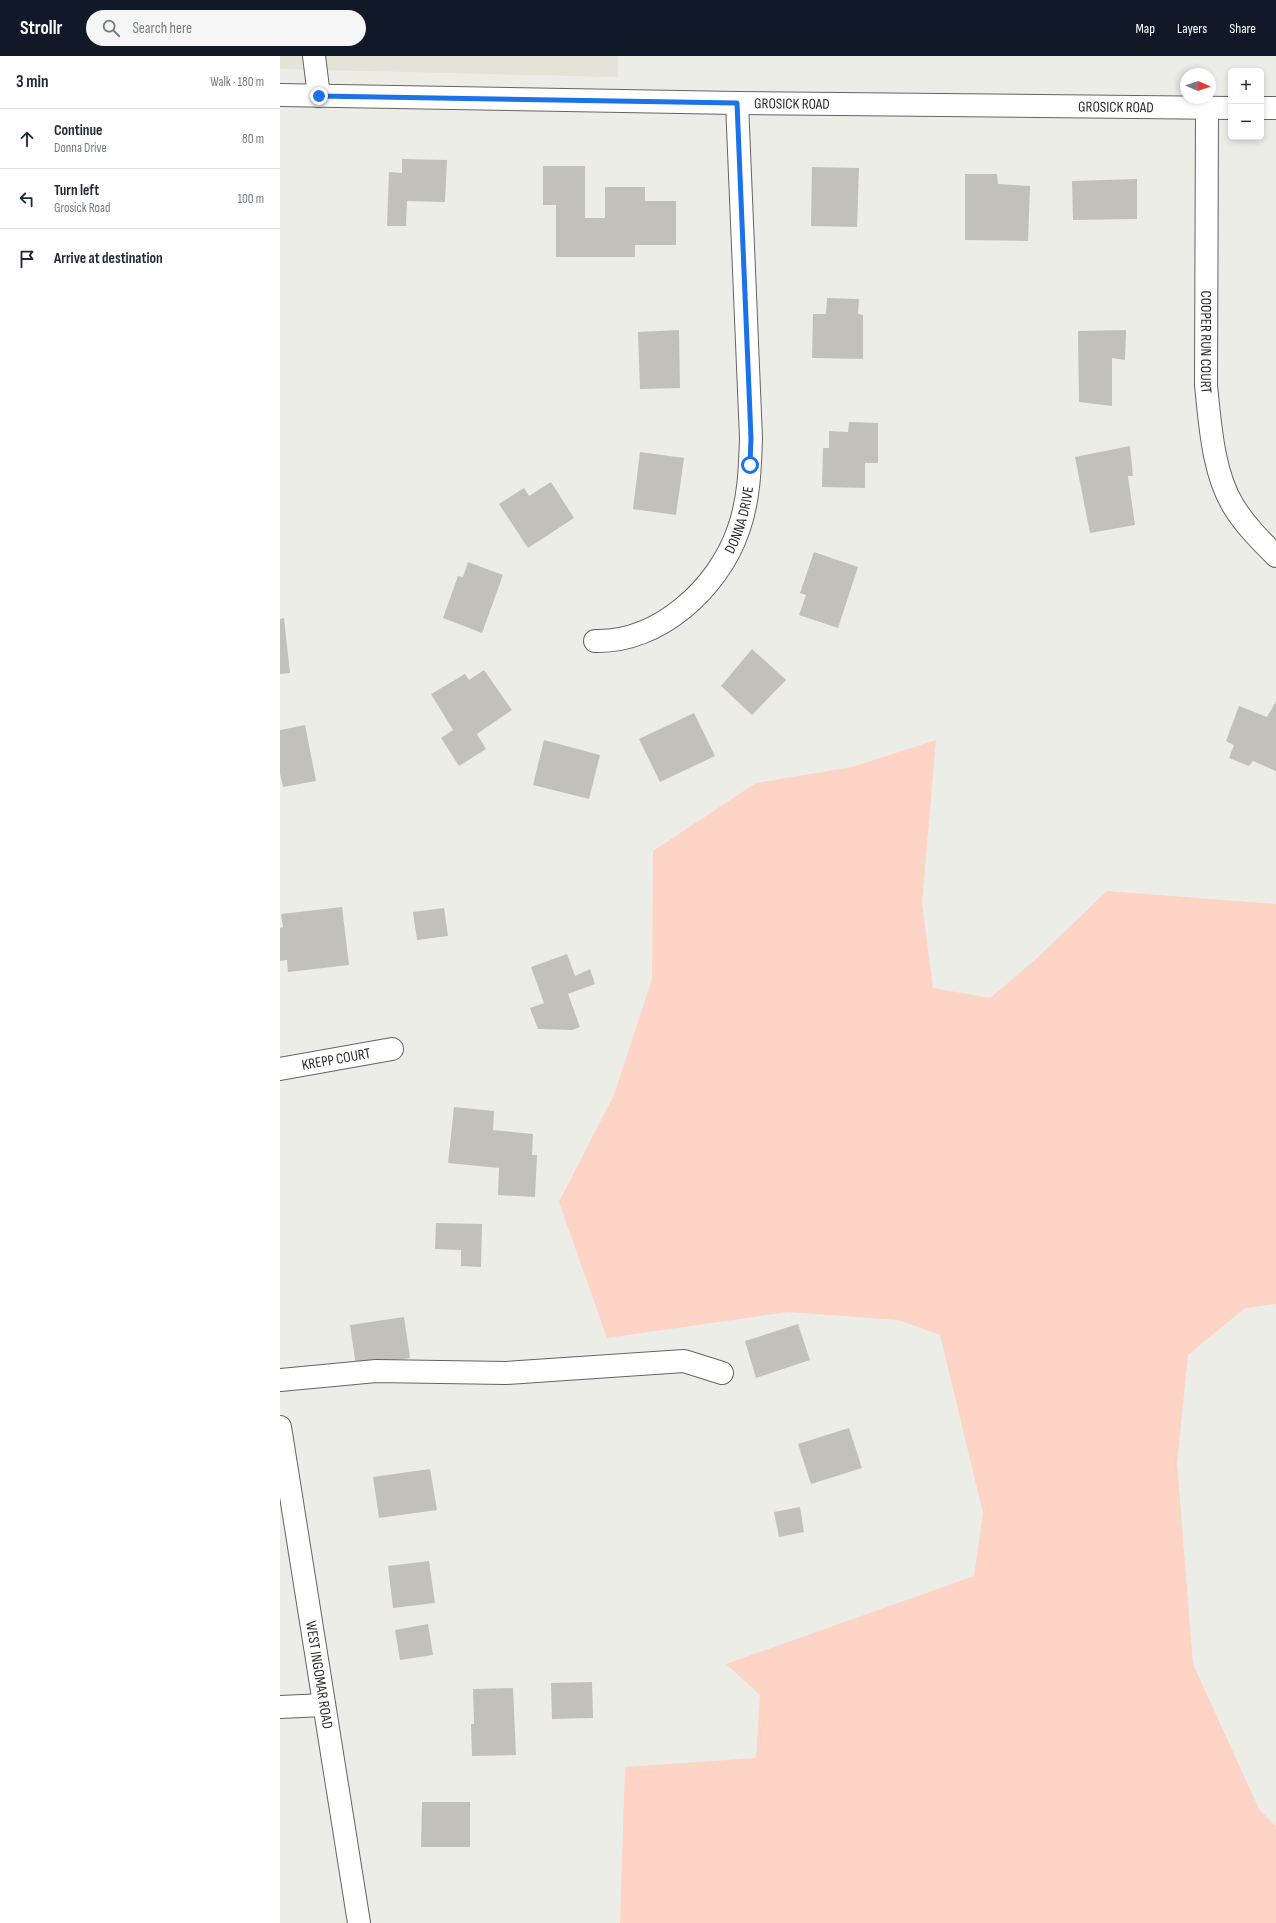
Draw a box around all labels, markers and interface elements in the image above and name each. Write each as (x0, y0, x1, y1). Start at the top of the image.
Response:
search box (86, 10, 366, 46)
text: Strollr (20, 17, 62, 40)
icon: search (100, 17, 122, 39)
text: Search here (132, 19, 192, 38)
text: Map (1135, 20, 1155, 37)
text: Layers (1177, 20, 1207, 37)
text: Share (1229, 20, 1256, 37)
north arrow (1180, 68, 1216, 104)
map controls (1228, 68, 1264, 140)
button: + (1228, 68, 1264, 104)
text: 3 min (16, 72, 49, 92)
text: Walk · 180 m (210, 74, 264, 90)
route end (310, 87, 328, 105)
street label: GROSICK ROAD (754, 94, 830, 113)
street label: GROSICK ROAD (1078, 97, 1154, 117)
button: − (1228, 104, 1264, 140)
text: Continue (54, 121, 103, 140)
icon: ahead (16, 128, 38, 150)
text: 80 m (242, 131, 264, 147)
text: Donna Drive (54, 140, 107, 156)
text: Turn left (54, 181, 99, 200)
icon: left (16, 188, 38, 210)
text: 100 m (237, 191, 264, 207)
text: Grosick Road (54, 200, 110, 216)
icon: arrive (16, 248, 38, 270)
text: Arrive at destination (54, 249, 163, 268)
street label: COOPER RUN COURT (1196, 290, 1216, 394)
route start (741, 456, 759, 474)
street label: DONNA DRIVE (720, 485, 758, 557)
street label: KREPP COURT (300, 1043, 372, 1074)
street label: WEST INGOMAR ROAD (302, 1620, 337, 1730)

